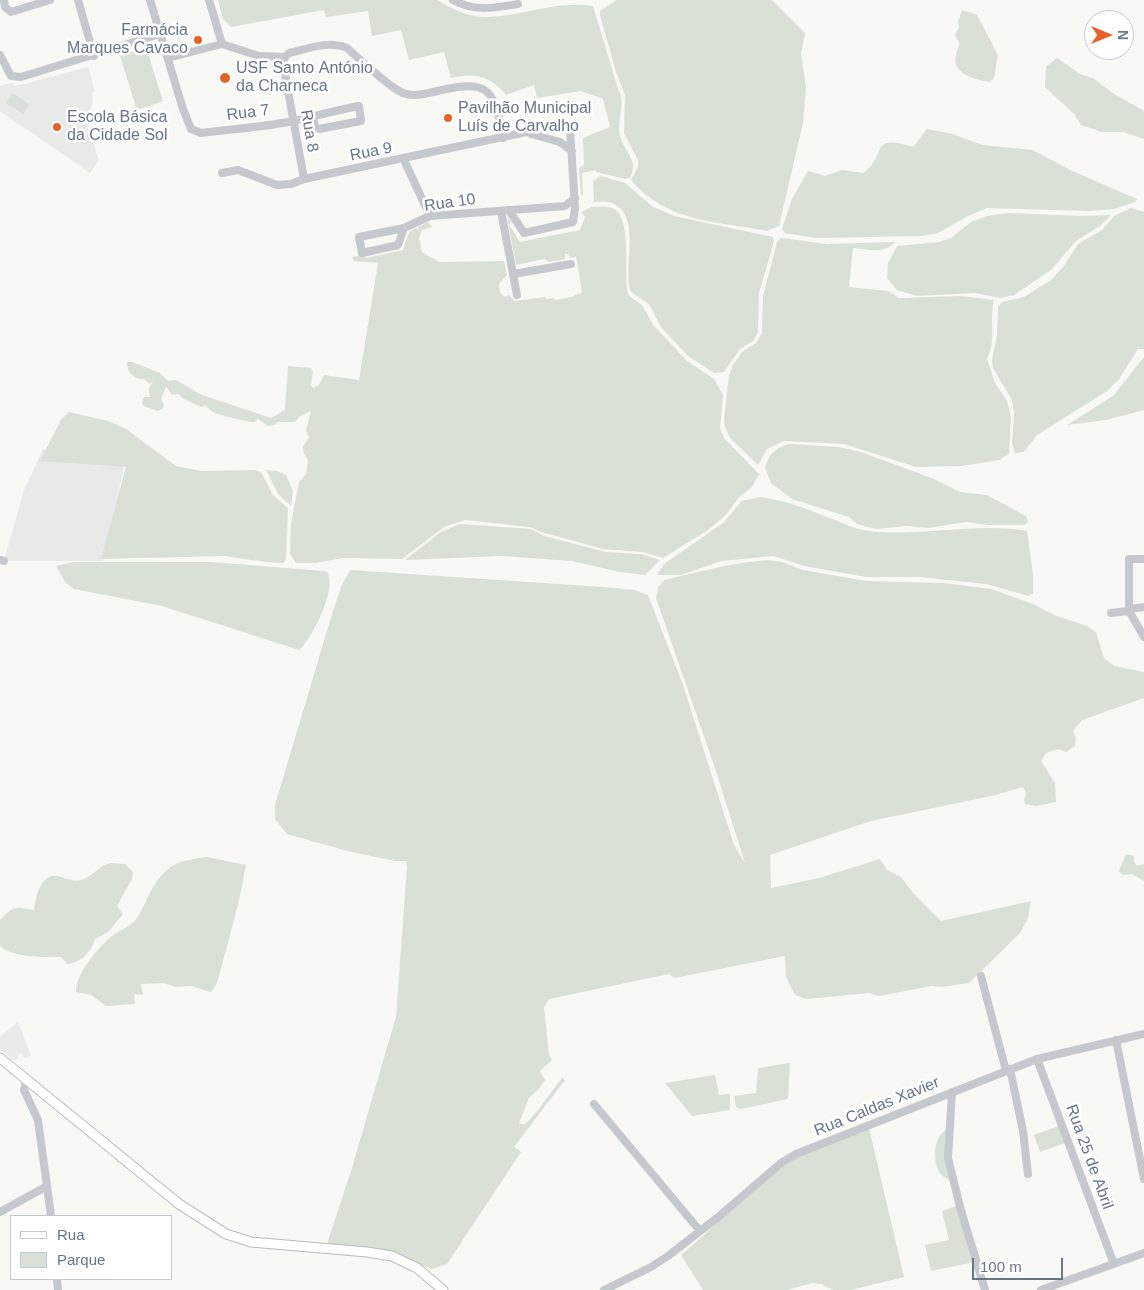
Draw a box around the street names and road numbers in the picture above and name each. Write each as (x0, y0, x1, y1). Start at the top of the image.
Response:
street label: Rua 7 (226, 101, 270, 125)
street label: Rua 8 (296, 108, 322, 154)
street label: Rua 9 (348, 139, 394, 165)
street label: Rua 10 (423, 190, 477, 216)
street label: Rua Caldas Xavier (812, 1073, 942, 1141)
street label: Rua 25 de Abril (1061, 1102, 1117, 1212)

